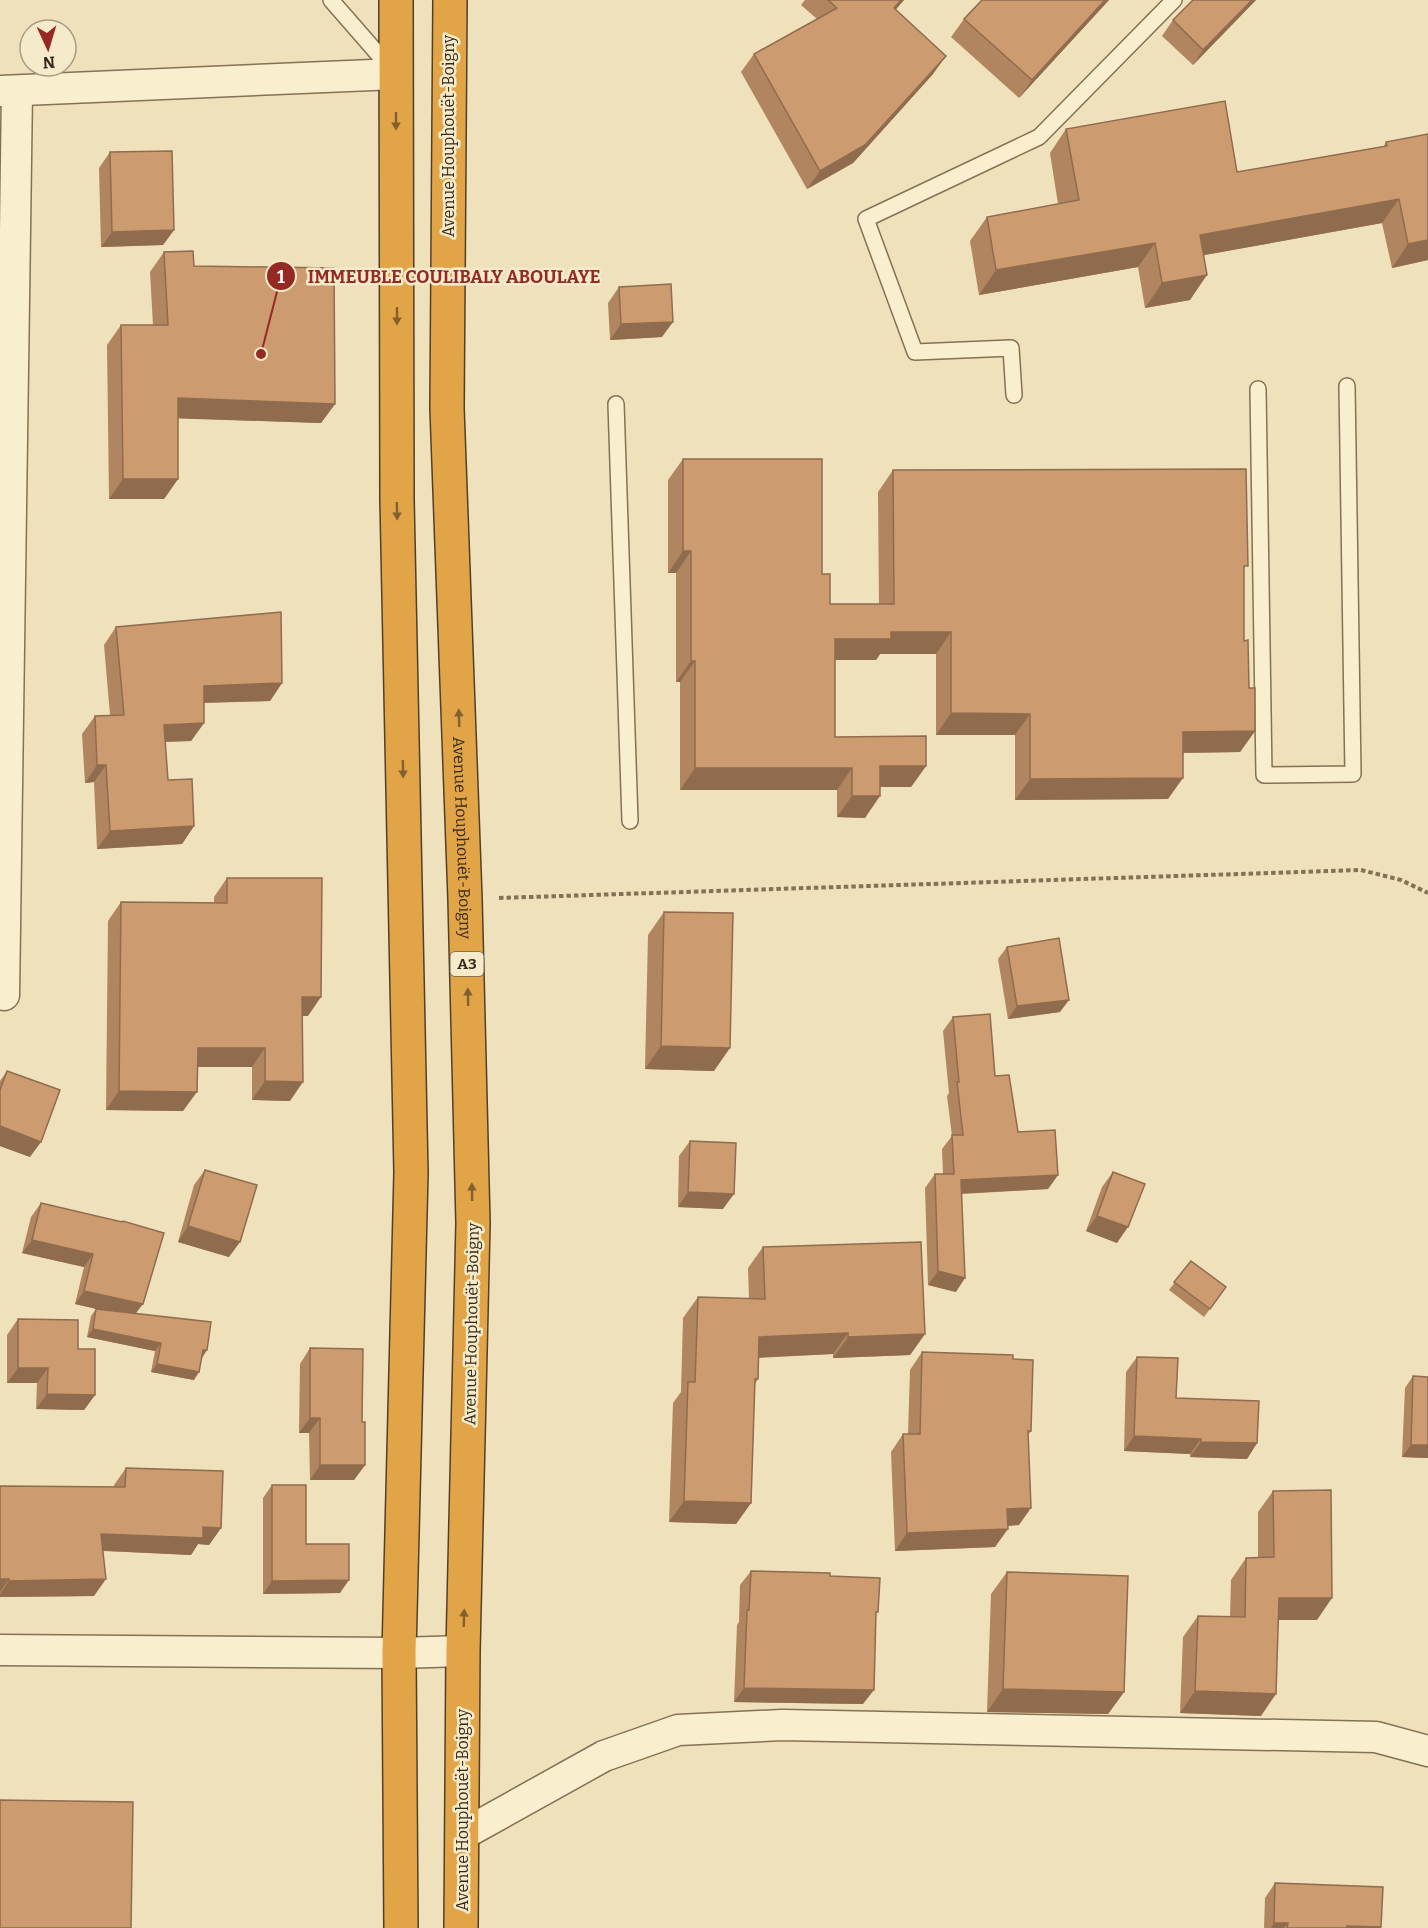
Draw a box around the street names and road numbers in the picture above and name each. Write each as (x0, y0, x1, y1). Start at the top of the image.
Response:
street label: Avenue Houphouët-Boigny (439, 34, 458, 237)
street label: Avenue Houphouët-Boigny (449, 736, 475, 940)
road number: A3 (450, 952, 484, 976)
street label: Avenue Houphouët-Boigny (460, 1222, 483, 1425)
street label: Avenue Houphouët-Boigny (453, 1708, 472, 1911)

